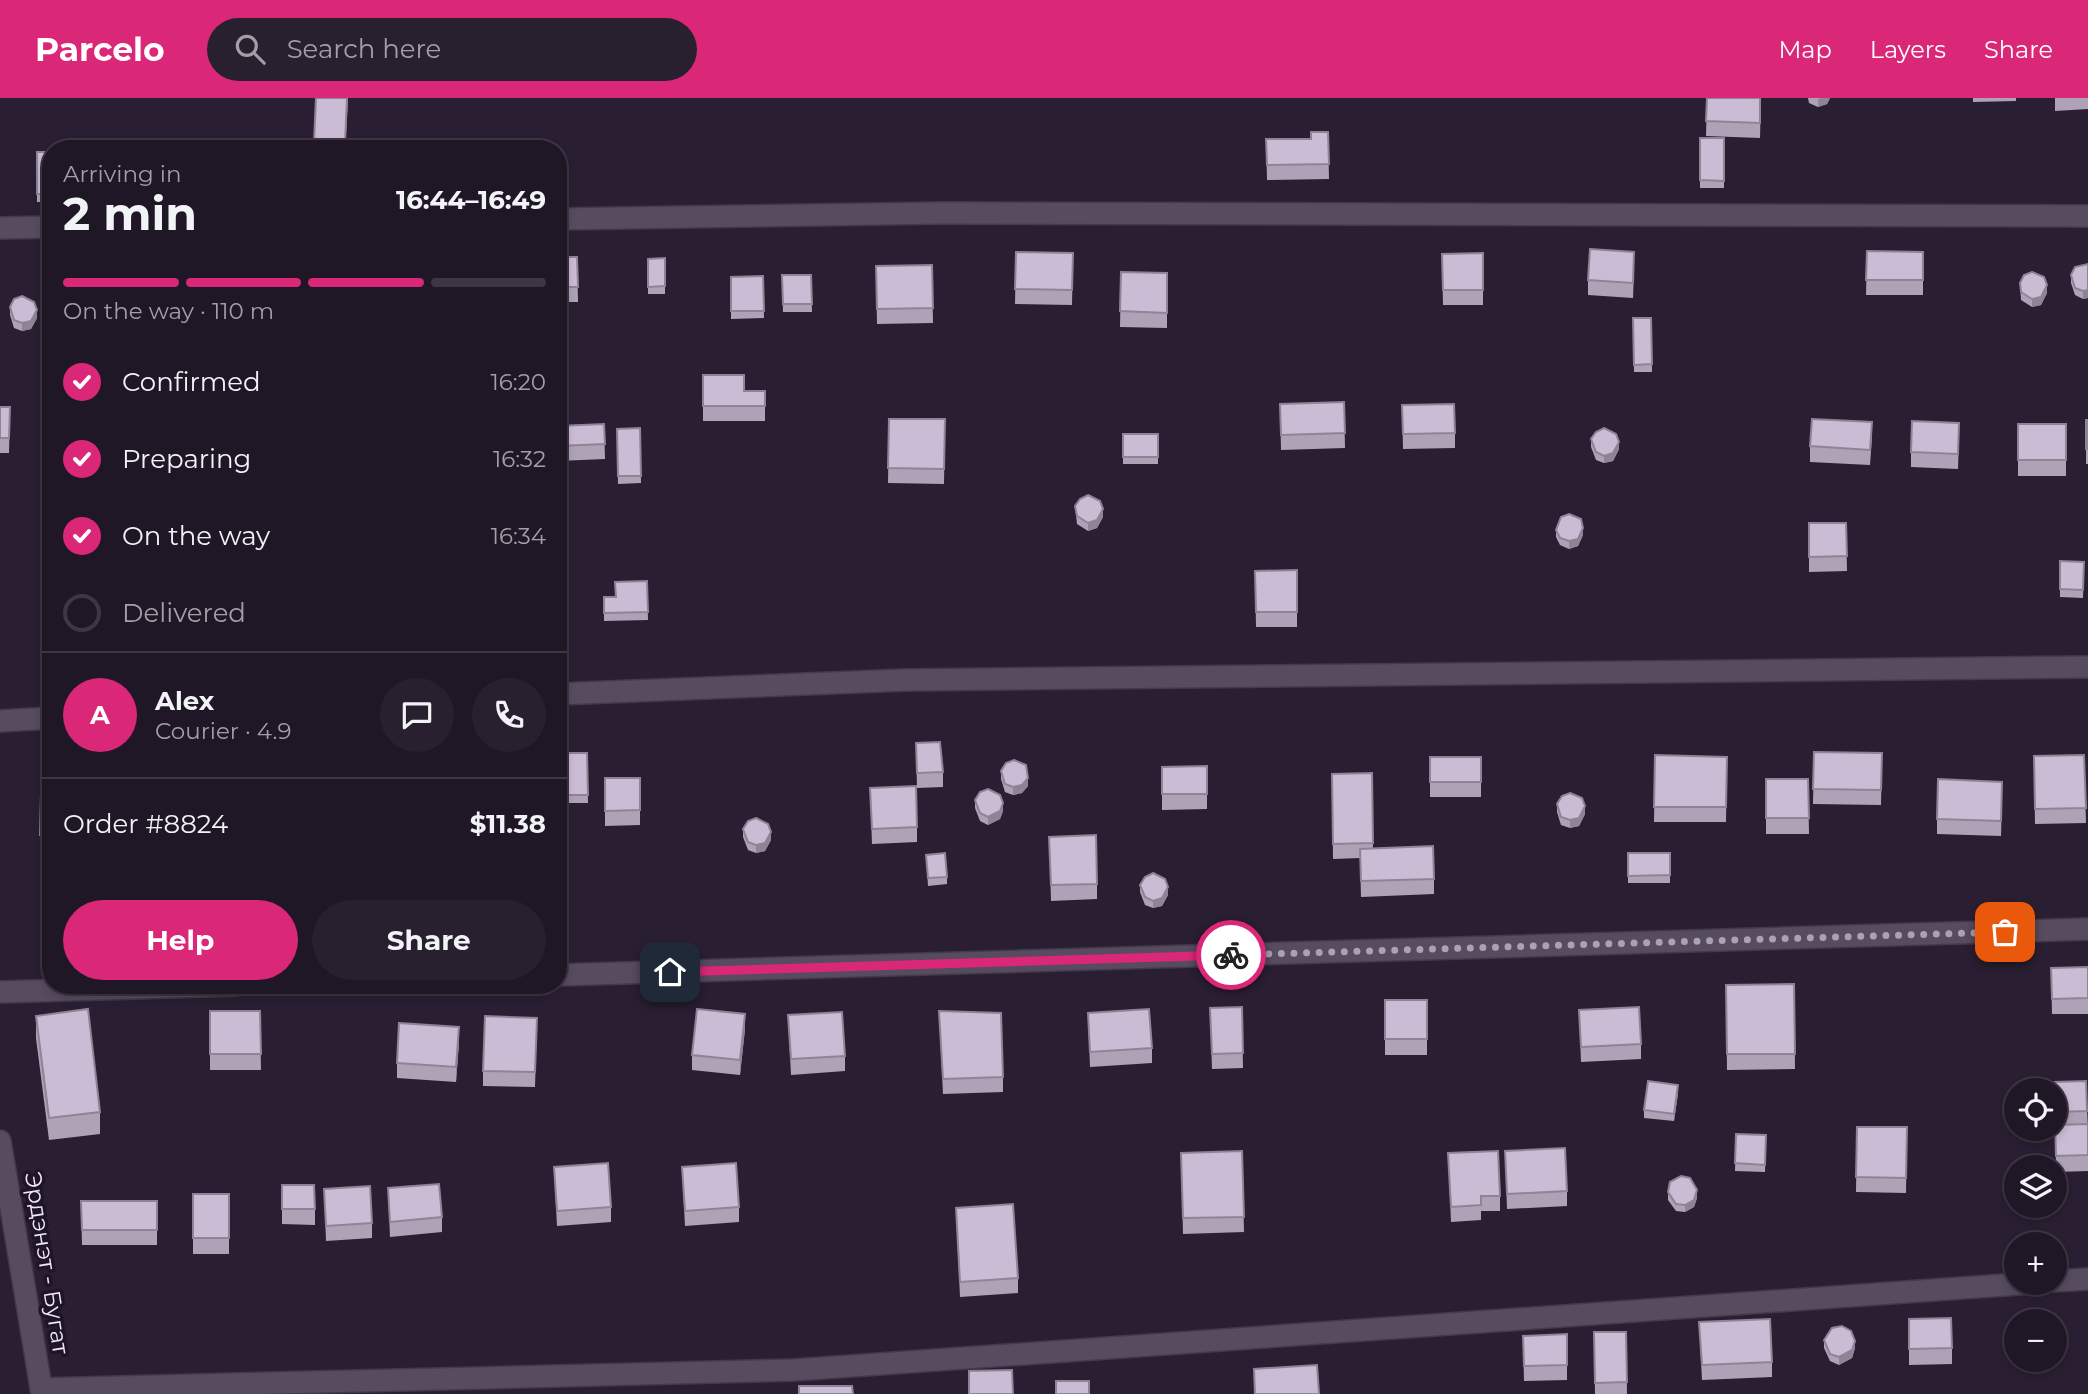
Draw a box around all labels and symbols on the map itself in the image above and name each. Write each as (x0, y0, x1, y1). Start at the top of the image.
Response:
pin (1975, 902, 2035, 962)
courier (1196, 920, 1266, 990)
pin (640, 942, 700, 1002)
street label: Эрдэнэт - Бугат (19, 1170, 75, 1356)

